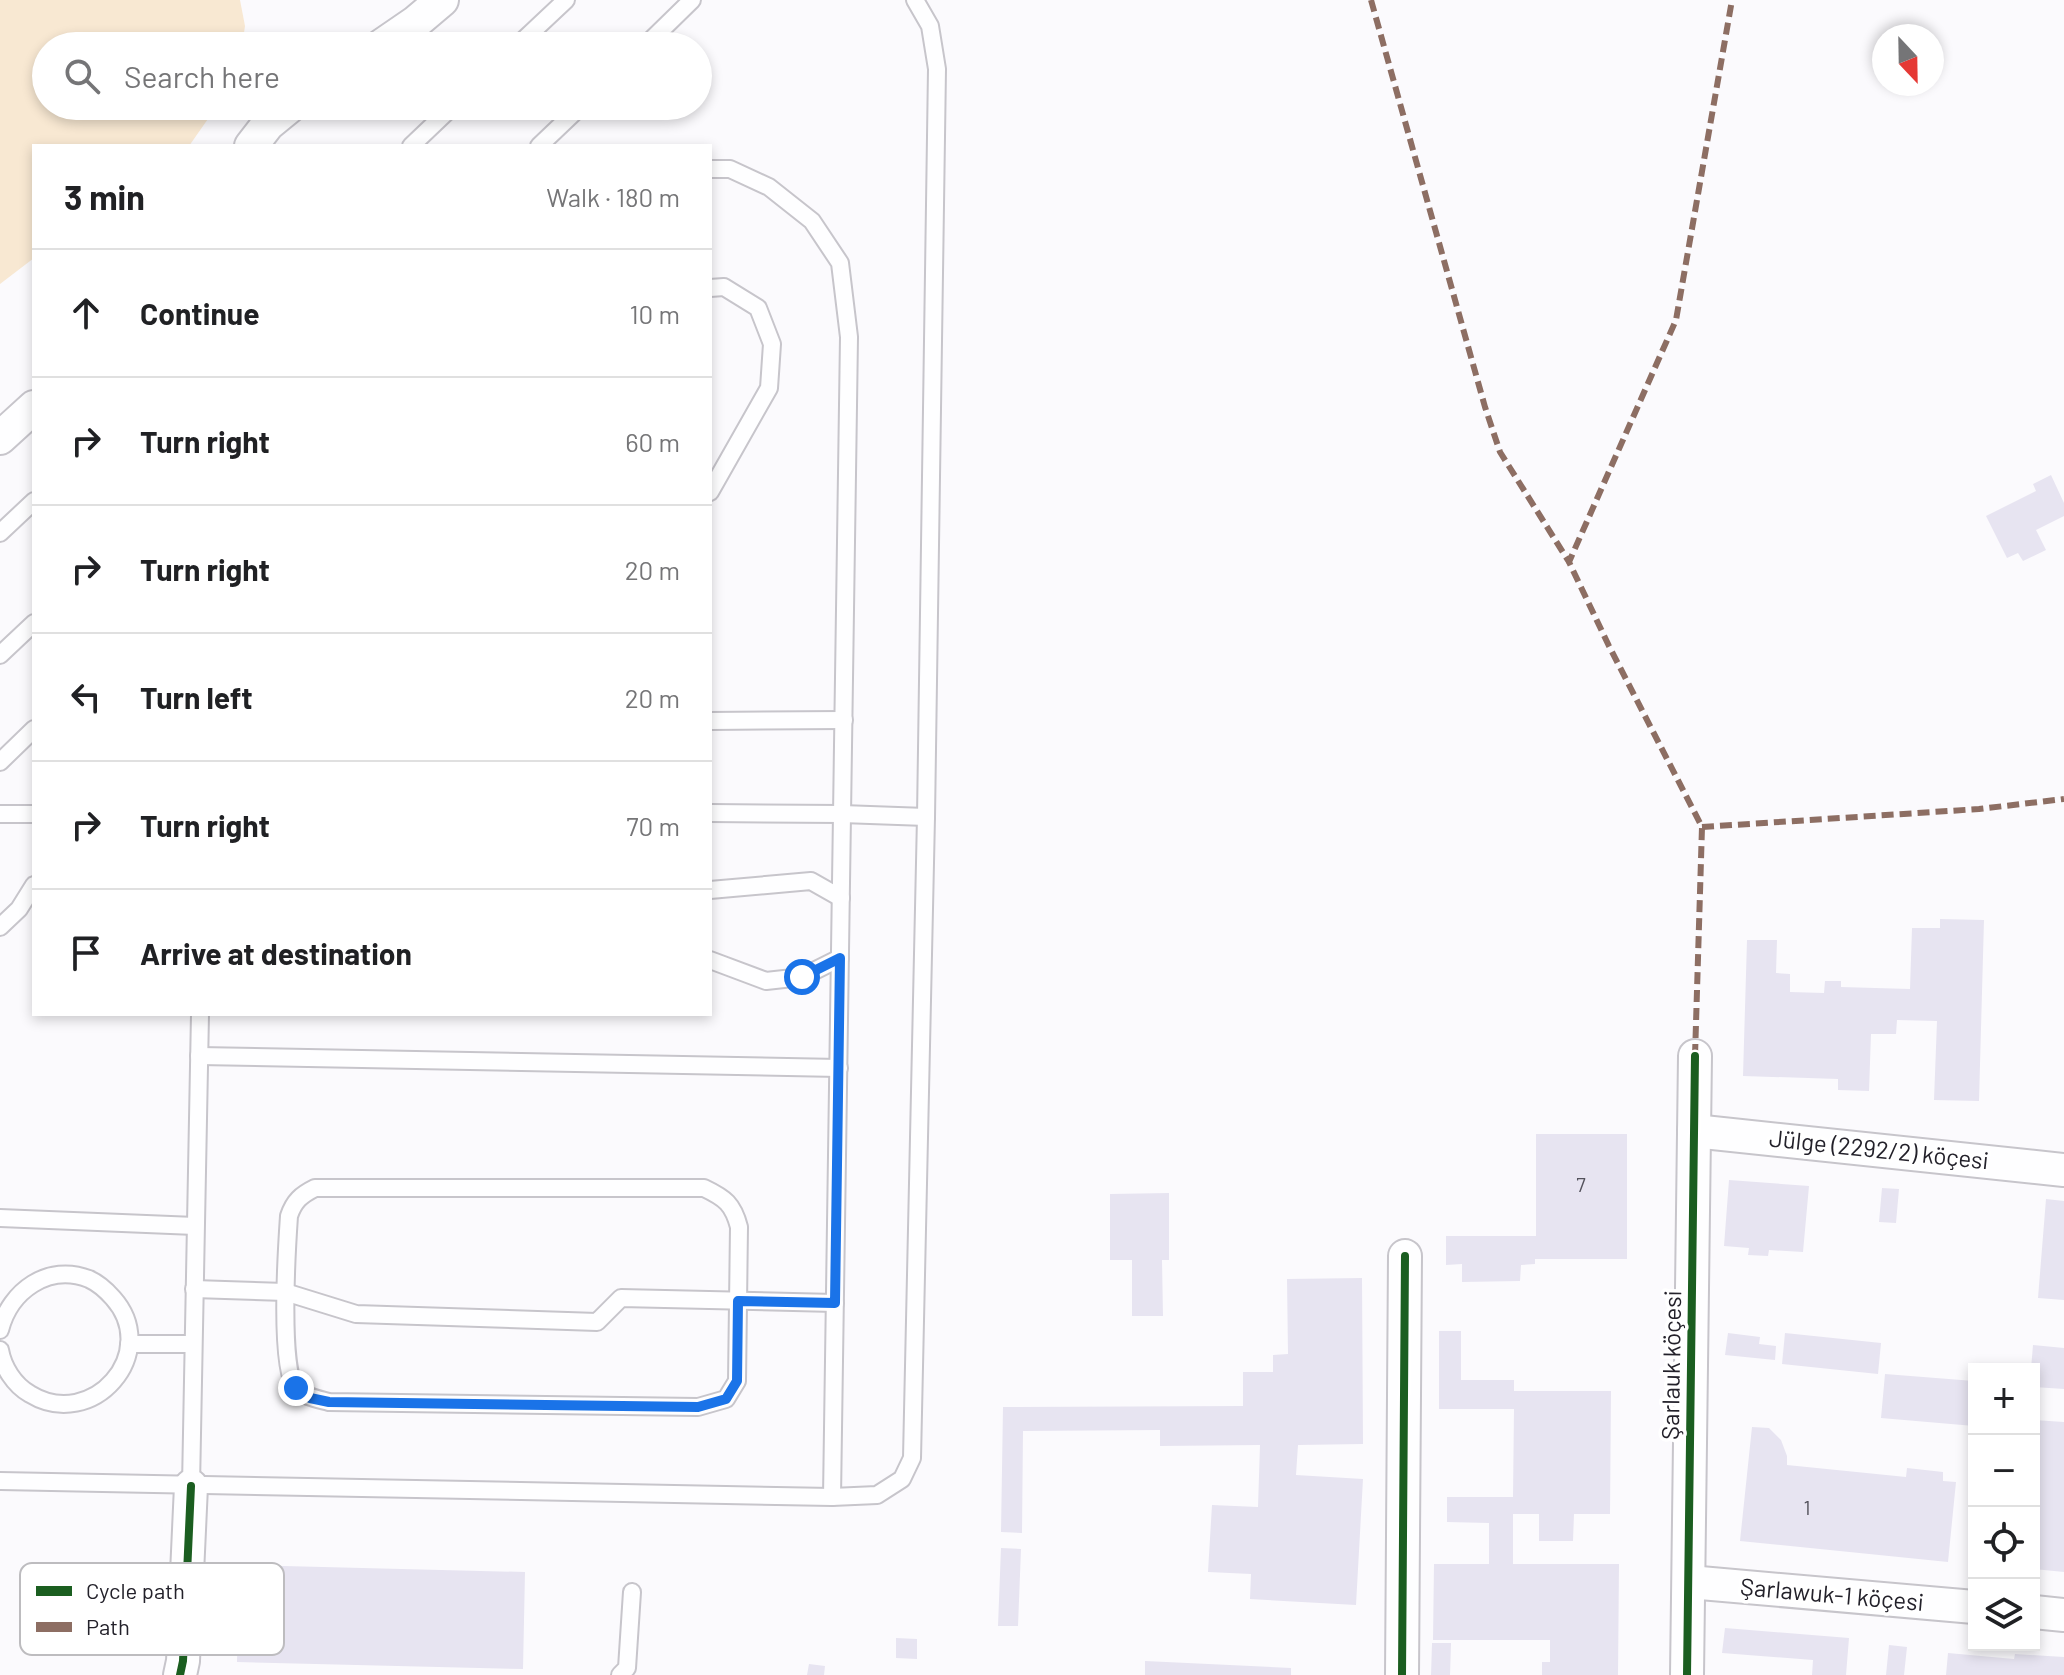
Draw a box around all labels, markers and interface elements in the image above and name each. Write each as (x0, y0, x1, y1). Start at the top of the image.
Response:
north arrow (1872, 24, 1944, 96)
search box (32, 32, 712, 120)
icon: search (60, 54, 104, 98)
text: Search here (124, 58, 280, 94)
text: 3 min (64, 176, 145, 217)
text: Walk · 180 m (546, 181, 680, 212)
icon: ahead (64, 291, 108, 335)
text: Continue (140, 295, 260, 331)
text: 10 m (630, 298, 680, 329)
icon: right (64, 419, 108, 463)
text: Turn right (140, 423, 270, 459)
text: 60 m (625, 426, 680, 457)
icon: right (64, 547, 108, 591)
text: Turn right (140, 551, 270, 587)
text: 20 m (625, 554, 680, 585)
icon: left (64, 675, 108, 719)
text: Turn left (140, 679, 253, 715)
text: 20 m (625, 682, 680, 713)
icon: right (64, 803, 108, 847)
text: Turn right (140, 807, 270, 843)
text: 70 m (626, 810, 680, 841)
icon: arrive (64, 931, 108, 975)
text: Arrive at destination (140, 935, 412, 971)
route start (784, 959, 820, 995)
street label: Jülge (2292/2) köçesi (1768, 1123, 1990, 1174)
house number: 7 (1576, 1172, 1586, 1196)
street label: Şarlauk köçesi (1655, 1290, 1686, 1440)
map controls (1968, 1363, 2040, 1651)
button: + (1968, 1363, 2040, 1435)
route end (278, 1370, 314, 1406)
button: − (1968, 1435, 2040, 1507)
house number: 1 (1804, 1495, 1811, 1519)
button: locate (1968, 1507, 2040, 1579)
legend (20, 1563, 284, 1655)
street label: Şarlawuk-1 köçesi (1739, 1571, 1925, 1616)
text: Cycle path (86, 1577, 185, 1603)
button: layers (1968, 1579, 2040, 1651)
text: Path (86, 1613, 130, 1639)

